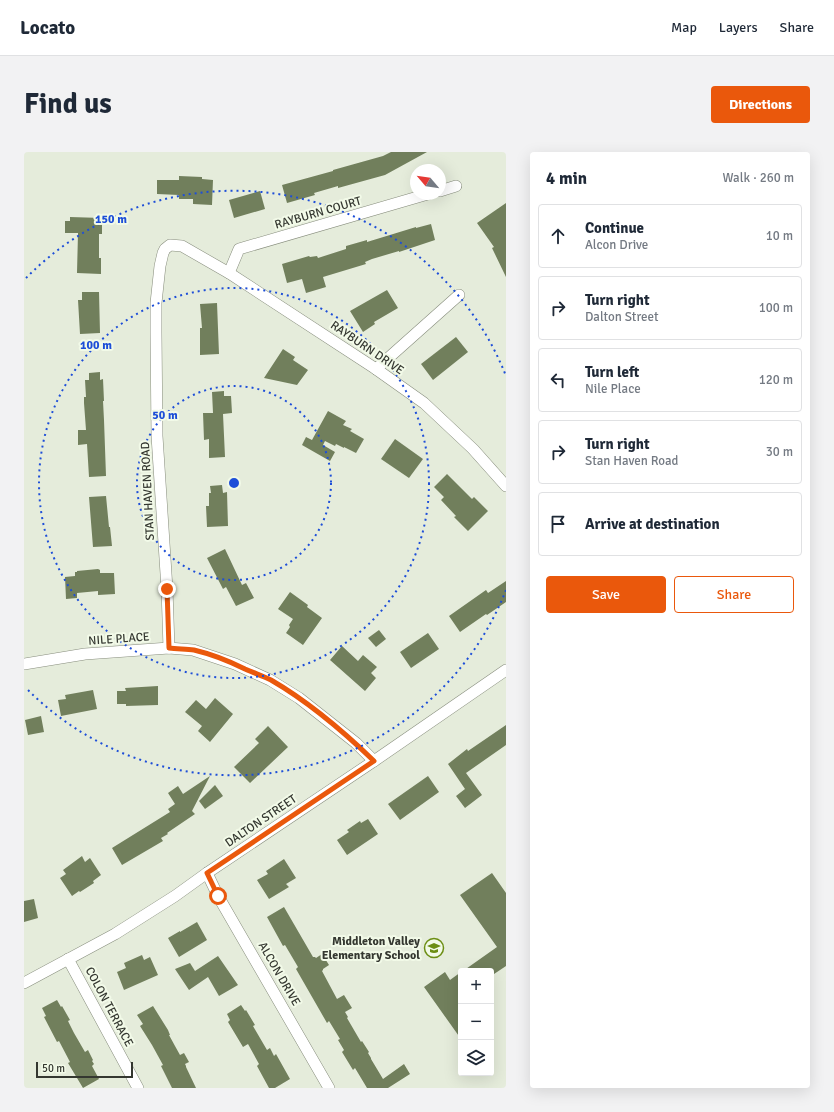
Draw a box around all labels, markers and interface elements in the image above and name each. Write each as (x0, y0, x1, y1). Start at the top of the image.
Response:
text: Locato (20, 16, 75, 40)
text: Map (671, 19, 697, 36)
text: Layers (719, 19, 758, 36)
text: Share (780, 19, 814, 36)
button: Directions (711, 86, 810, 123)
text: Find us (24, 87, 112, 121)
north arrow (410, 164, 446, 200)
text: 4 min (546, 168, 587, 189)
text: Walk · 260 m (723, 170, 794, 186)
street label: RAYBURN COURT (273, 193, 363, 233)
text: 150 m (95, 212, 127, 227)
text: Continue (585, 219, 644, 237)
icon: ahead (547, 225, 569, 247)
text: 10 m (766, 228, 793, 244)
text: Alcon Drive (585, 237, 648, 253)
text: Turn right (585, 291, 650, 309)
icon: right (547, 297, 569, 319)
text: 100 m (759, 300, 793, 316)
text: Dalton Street (585, 309, 659, 325)
street label: RAYBURN DRIVE (327, 318, 407, 378)
text: 100 m (80, 338, 112, 353)
text: Turn left (585, 363, 639, 381)
icon: left (547, 369, 569, 391)
text: 120 m (759, 372, 793, 388)
text: Nile Place (585, 381, 641, 397)
text: 50 m (152, 408, 178, 423)
text: Turn right (585, 435, 650, 453)
street label: STAN HAVEN ROAD (138, 441, 158, 541)
icon: right (547, 441, 569, 463)
text: 30 m (766, 444, 793, 460)
text: Stan Haven Road (585, 453, 679, 469)
centre of rings (227, 476, 241, 490)
icon: arrive (547, 513, 569, 535)
text: Arrive at destination (585, 515, 720, 533)
button: Save (546, 576, 666, 613)
button: Share (674, 576, 794, 613)
route end (158, 580, 176, 598)
street label: NILE PLACE (88, 629, 150, 649)
street label: DALTON STREET (222, 791, 300, 850)
route start (209, 887, 227, 905)
place label: Middleton Valley Elementary School (322, 934, 420, 963)
school or university icon: Middleton Valley Elementary School (423, 937, 445, 959)
street label: ALCON DRIVE (255, 939, 303, 1009)
street label: COLON TERRACE (82, 965, 136, 1050)
map controls (458, 968, 494, 1076)
button: + (458, 968, 494, 1004)
button: − (458, 1004, 494, 1040)
button: layers (458, 1040, 494, 1076)
scale bar (36, 1060, 133, 1079)
text: 50 m (42, 1062, 65, 1075)

